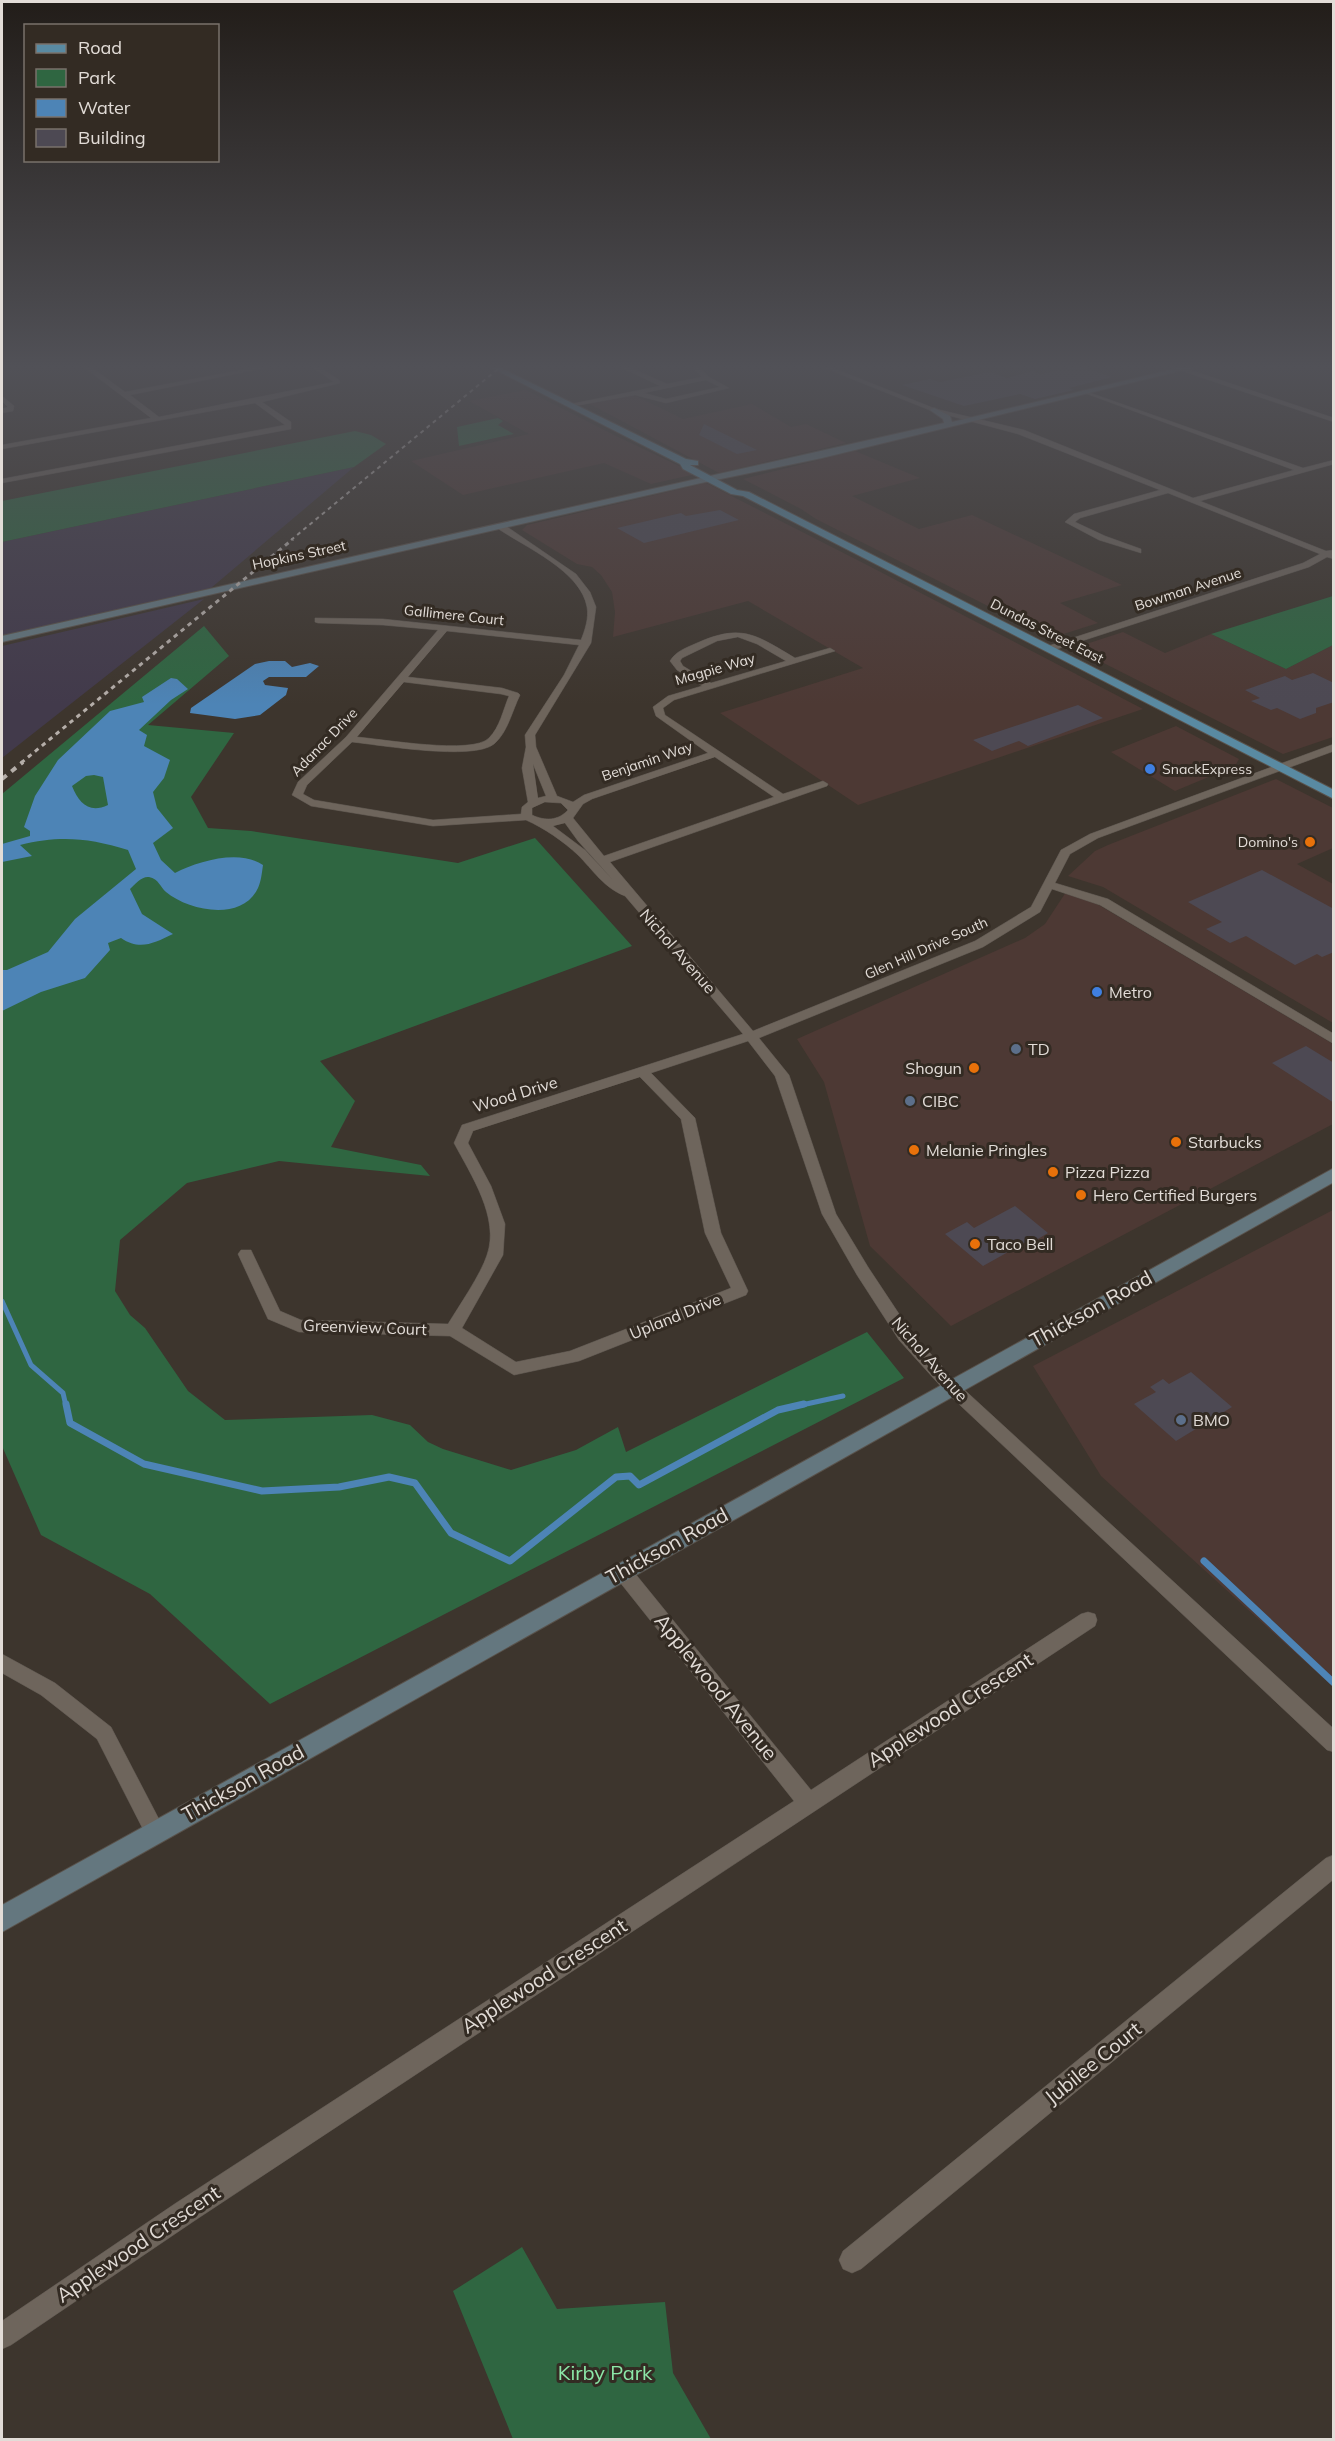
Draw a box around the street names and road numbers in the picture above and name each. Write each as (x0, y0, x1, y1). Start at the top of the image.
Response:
street label: Hopkins Street (251, 536, 348, 574)
street label: Bowman Avenue (1132, 563, 1244, 615)
street label: Dundas Street East (987, 595, 1107, 667)
street label: Gallimere Court (403, 601, 505, 629)
street label: Magpie Way (673, 649, 758, 689)
street label: Adanac Drive (287, 704, 361, 780)
street label: Benjamin Way (599, 737, 695, 785)
street label: Nichol Avenue (636, 904, 720, 998)
street label: Glen Hill Drive South (862, 913, 990, 983)
street label: Wood Drive (470, 1072, 560, 1116)
street label: Thickson Road (1025, 1265, 1156, 1352)
street label: Upland Drive (627, 1289, 723, 1343)
street label: Nichol Avenue (888, 1312, 972, 1406)
street label: Greenview Court (303, 1315, 428, 1339)
street label: Thickson Road (601, 1502, 732, 1589)
street label: Applewood Avenue (650, 1608, 783, 1765)
street label: Applewood Crescent (862, 1647, 1037, 1772)
street label: Thickson Road (177, 1739, 308, 1826)
street label: Applewood Crescent (456, 1913, 631, 2038)
street label: Jubilee Court (1039, 2016, 1146, 2109)
street label: Applewood Crescent (51, 2179, 224, 2308)

